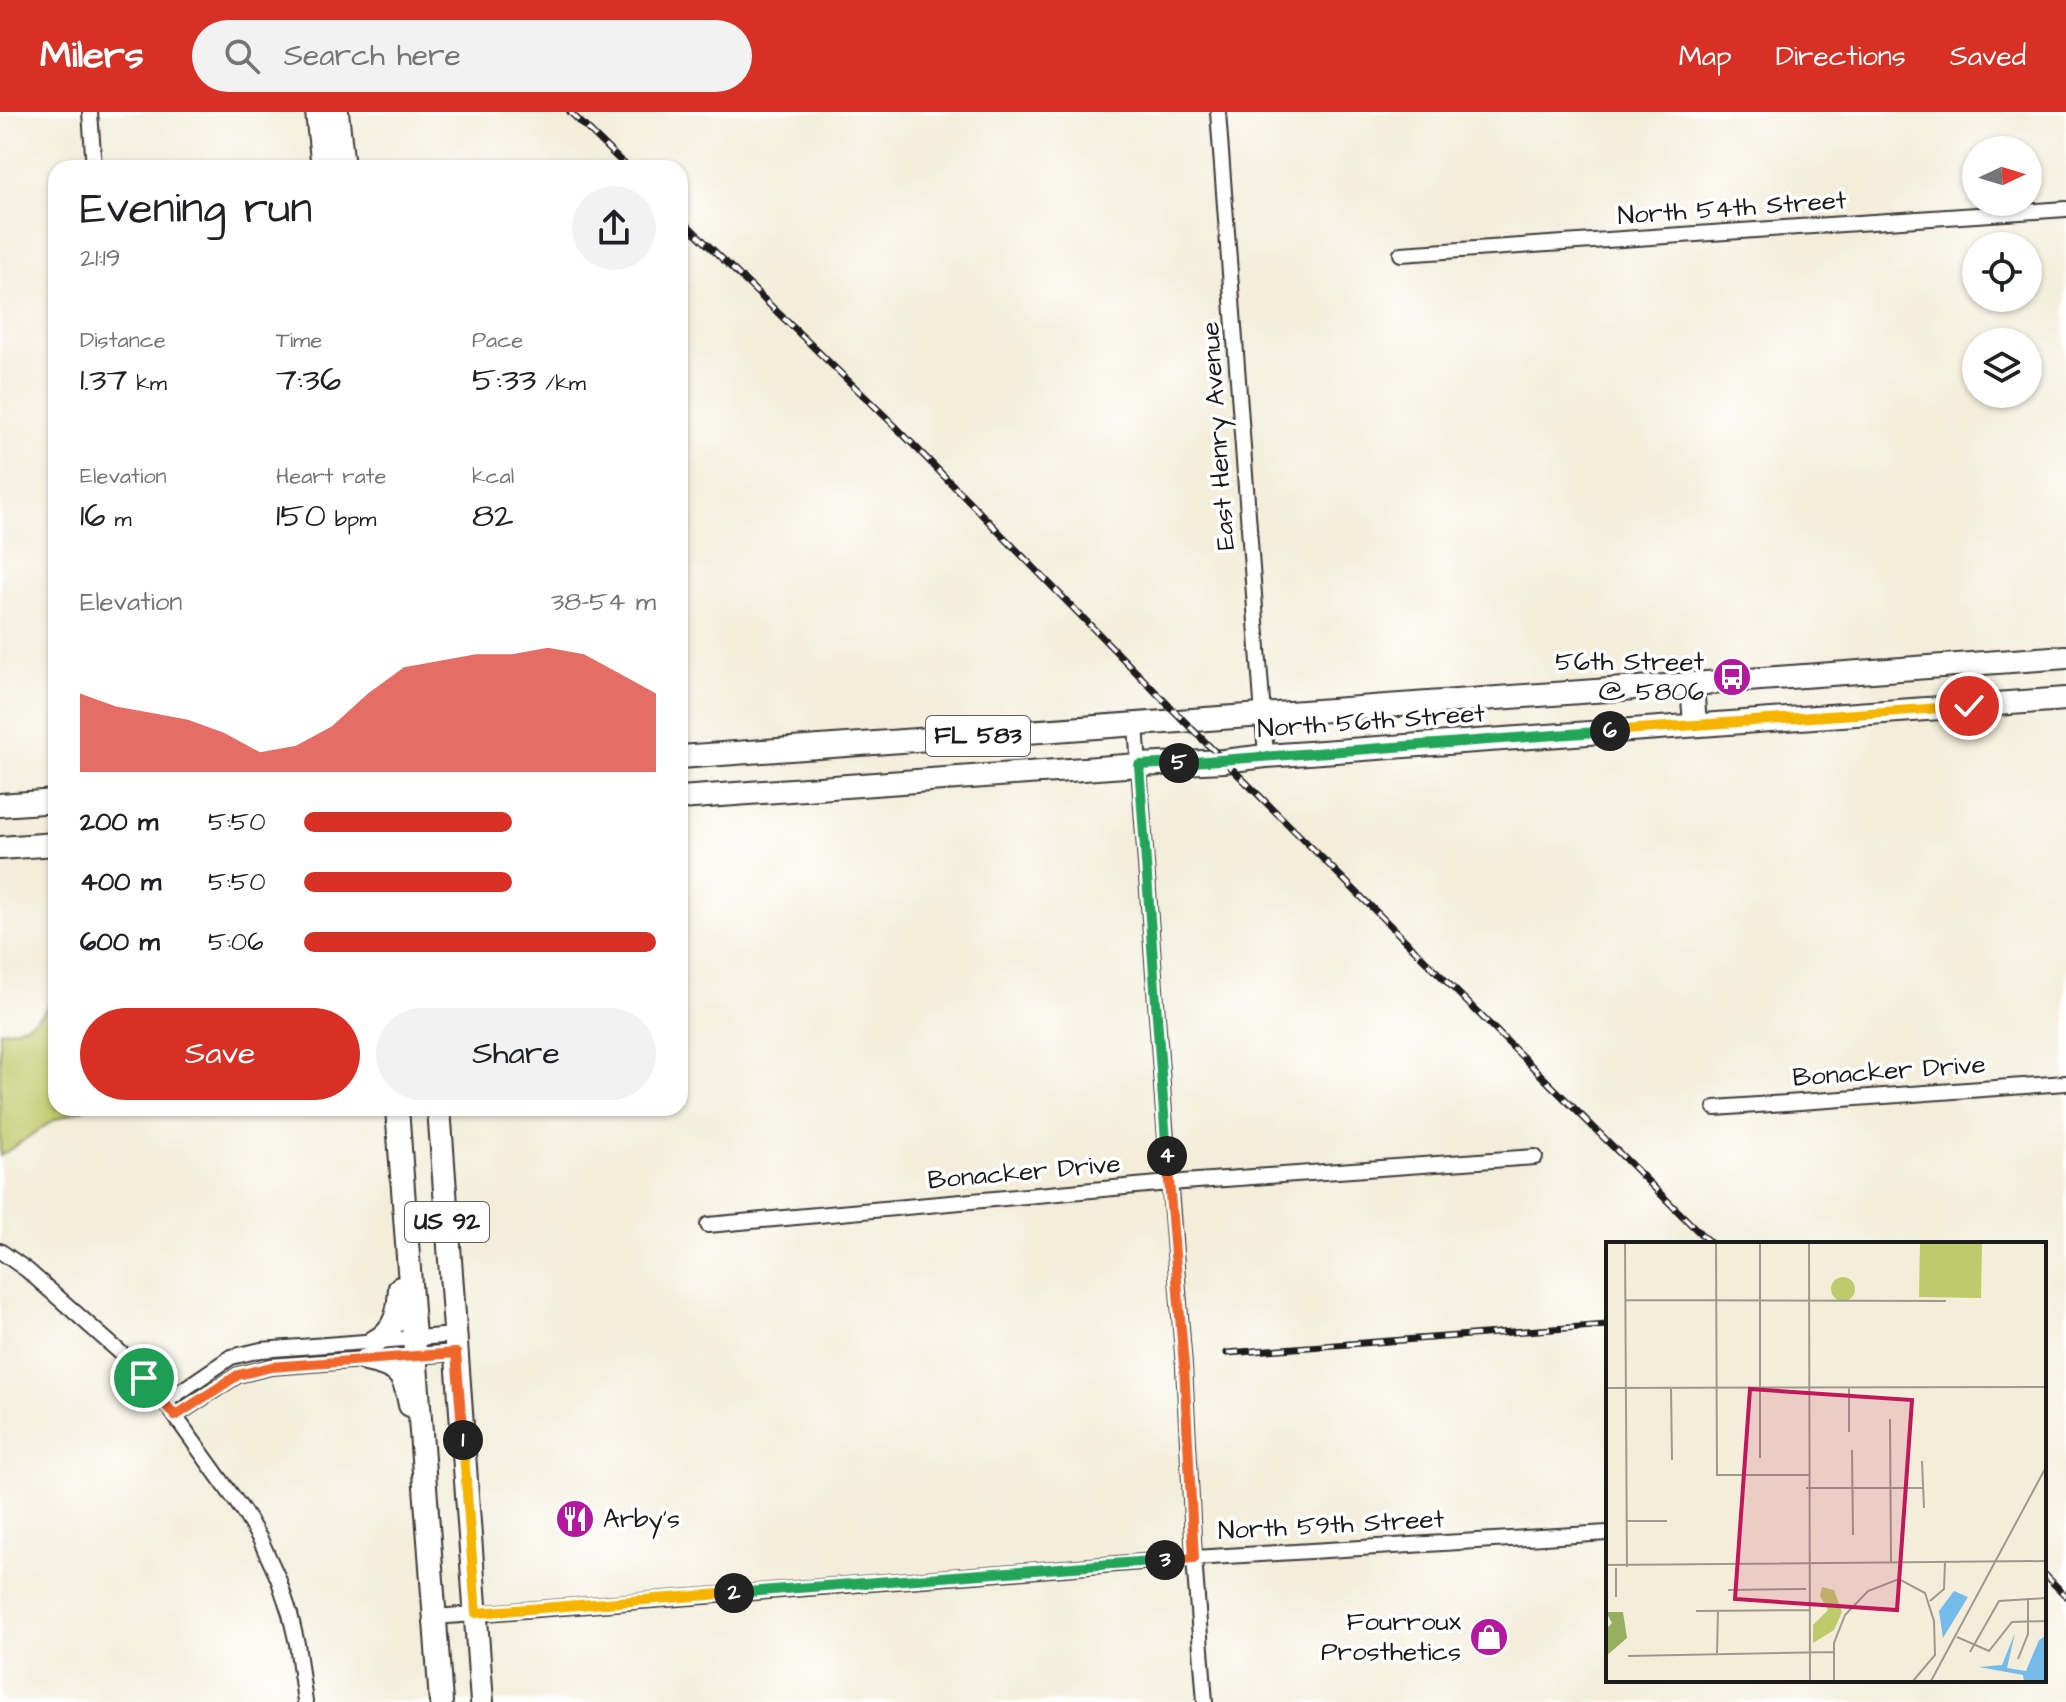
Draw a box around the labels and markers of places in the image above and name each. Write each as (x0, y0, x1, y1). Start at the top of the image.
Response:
place label: 56th Street @ 5806 (1555, 644, 1704, 710)
bus stop icon: 56th Street @ 5806 (1711, 656, 1753, 698)
pin (1935, 672, 2003, 740)
pin: 6 (1590, 711, 1630, 751)
pin: 5 (1159, 743, 1199, 783)
pin: 4 (1147, 1136, 1187, 1176)
pin (110, 1344, 178, 1412)
pin: 1 (443, 1420, 483, 1460)
restaurant icon: Arby's (554, 1498, 596, 1540)
place label: Arby's (603, 1501, 680, 1539)
pin: 3 (1145, 1540, 1185, 1580)
pin: 2 (714, 1573, 754, 1613)
place label: Fourroux Prosthetics (1321, 1604, 1462, 1670)
shop icon: Fourroux Prosthetics (1468, 1616, 1510, 1658)

